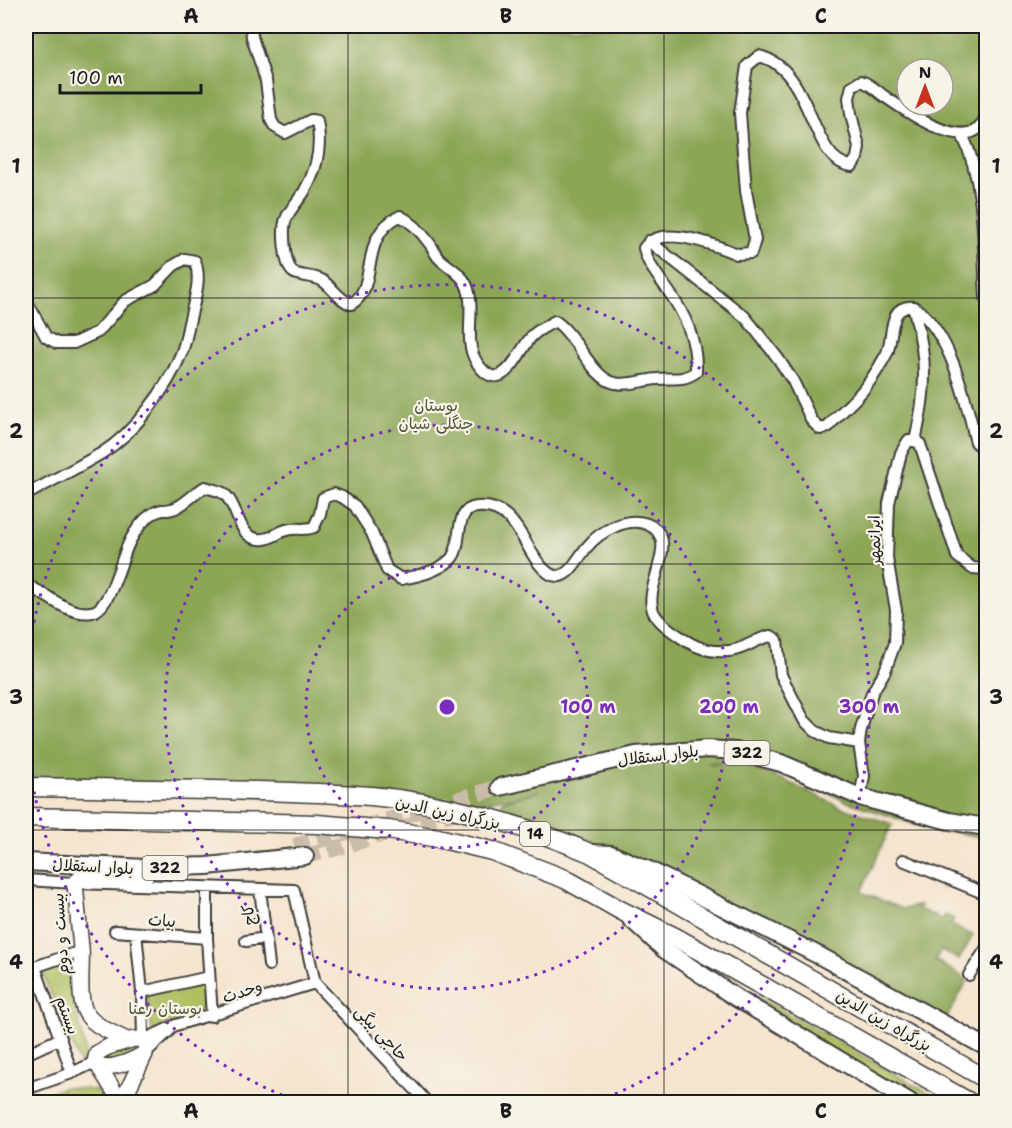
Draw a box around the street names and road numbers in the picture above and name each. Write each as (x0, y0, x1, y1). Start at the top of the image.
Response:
street label: ایرانمهر (864, 515, 885, 567)
street label: بلوار استقلال (616, 740, 700, 771)
road number: 322 (724, 741, 770, 765)
street label: بزرگراه زین الدین (394, 791, 502, 834)
road number: 14 (520, 822, 550, 846)
street label: بلوار استقلال (52, 854, 134, 879)
road number: 322 (142, 856, 188, 880)
street label: بیست و دوم (47, 892, 76, 976)
street label: کاج (237, 903, 260, 927)
street label: بیات (147, 909, 177, 932)
street label: وحدت (220, 975, 265, 1008)
street label: بزرگراه زین الدین (832, 985, 935, 1056)
street label: بیستم (49, 993, 84, 1038)
street label: حاجی بیگی (350, 1001, 413, 1066)

